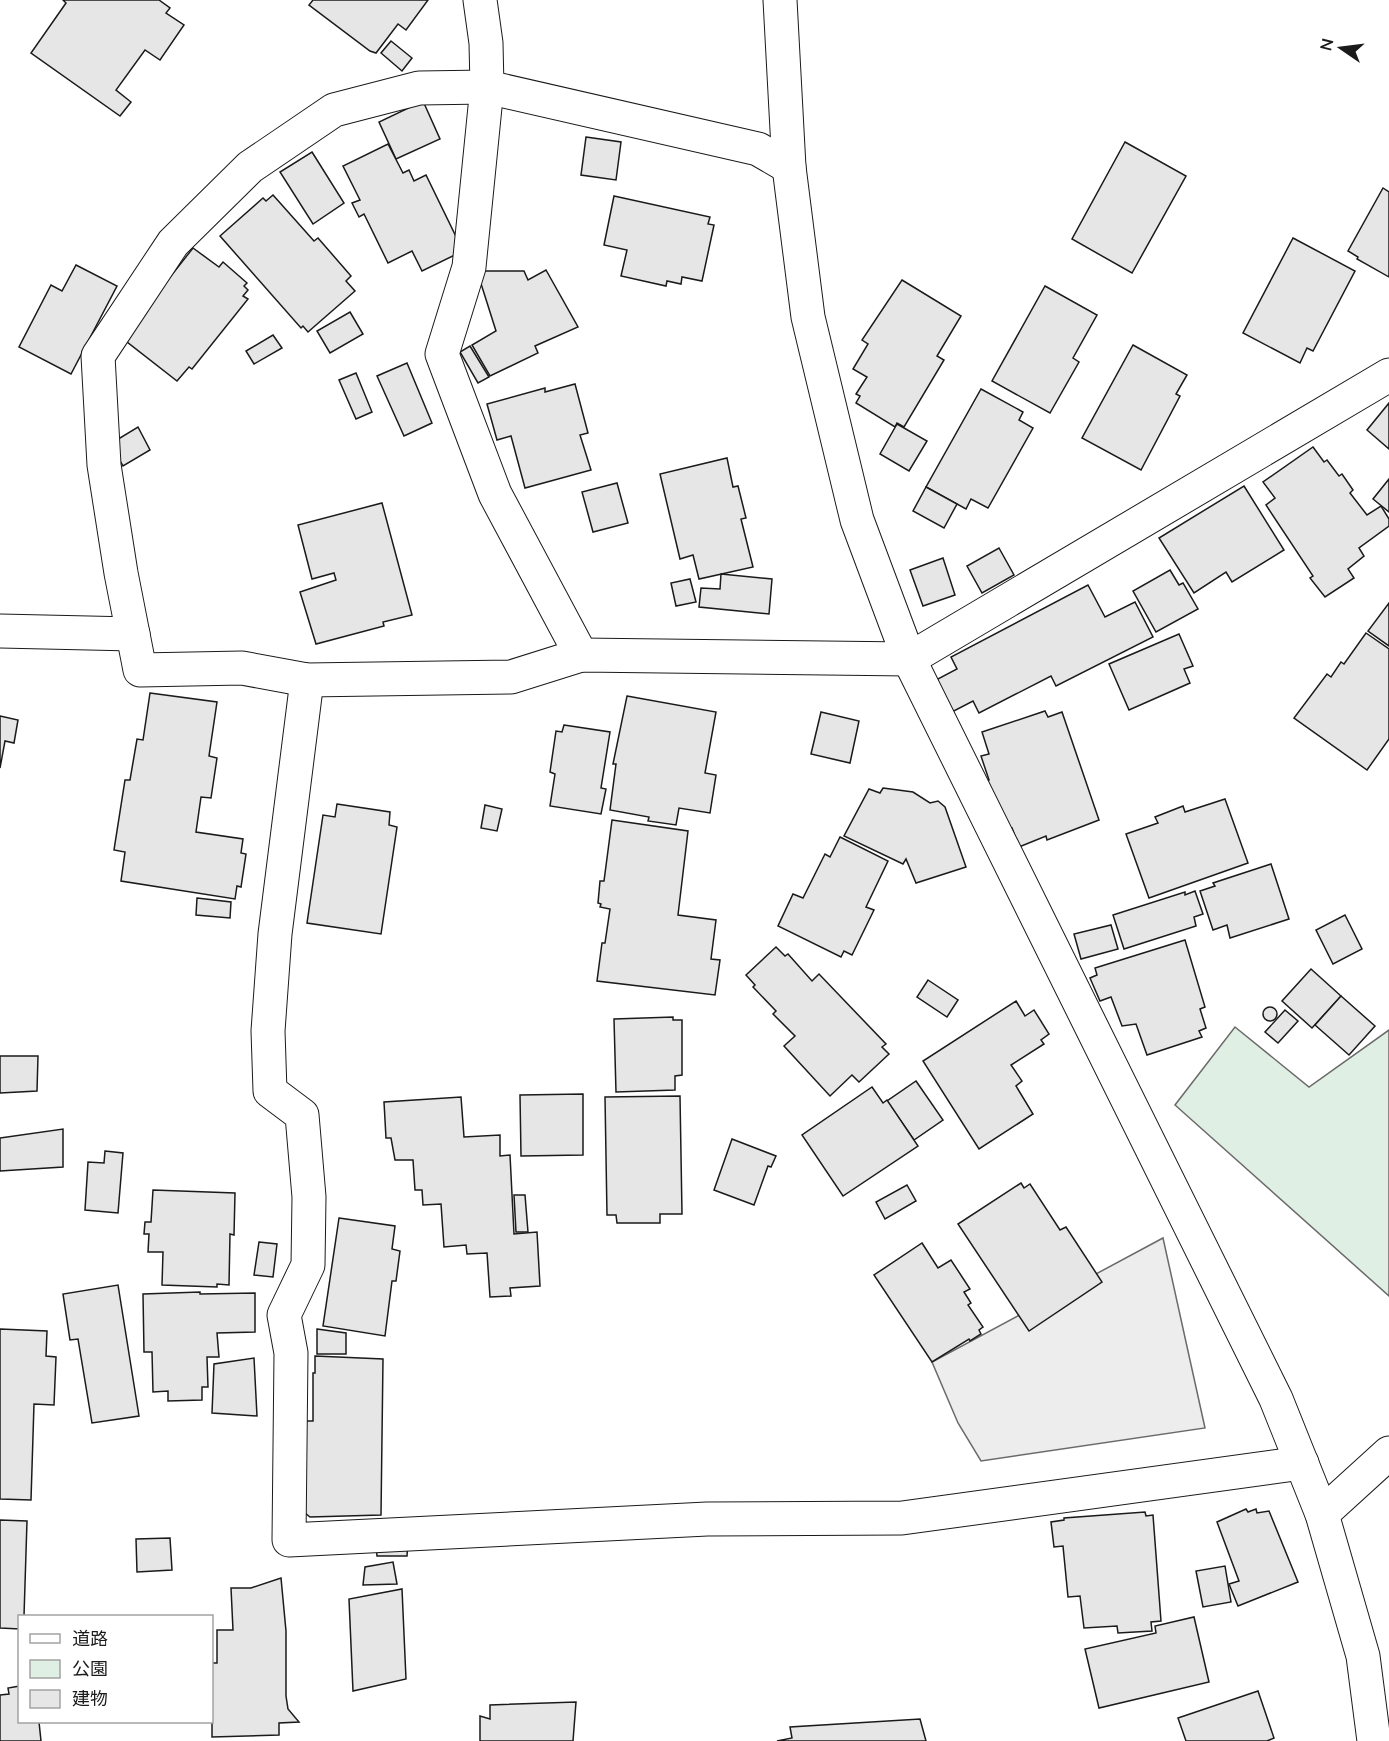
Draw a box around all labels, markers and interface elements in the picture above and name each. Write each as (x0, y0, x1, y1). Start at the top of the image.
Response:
north arrow (1311, 18, 1371, 78)
text: N (1315, 36, 1340, 53)
legend (18, 1615, 213, 1723)
text: 道路 (72, 1627, 108, 1651)
text: 公園 (72, 1657, 108, 1681)
text: 建物 (72, 1687, 108, 1711)

